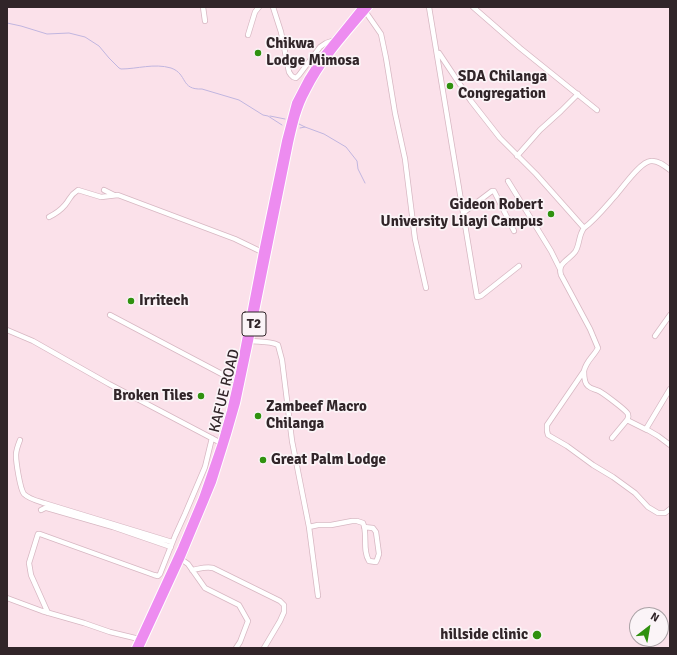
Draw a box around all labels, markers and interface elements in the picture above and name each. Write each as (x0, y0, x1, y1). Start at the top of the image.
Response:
place label: Chikwa Lodge Mimosa (266, 35, 360, 70)
marker: Chikwa Lodge Mimosa (253, 48, 263, 58)
place label: SDA Chilanga Congregation (458, 68, 547, 103)
marker: SDA Chilanga Congregation (445, 81, 455, 91)
place label: Gideon Robert University Lilayi Campus (381, 196, 543, 231)
marker: Gideon Robert University Lilayi Campus (546, 209, 556, 219)
place label: Irritech (139, 292, 189, 310)
marker: Irritech (126, 296, 136, 306)
road number: T2 (242, 312, 266, 336)
street label: KAFUE ROAD (206, 348, 244, 434)
place label: Broken Tiles (113, 387, 193, 405)
marker: Broken Tiles (196, 391, 206, 401)
place label: Zambeef Macro Chilanga (266, 398, 367, 433)
marker: Zambeef Macro Chilanga (253, 411, 263, 421)
place label: Great Palm Lodge (271, 451, 386, 469)
marker: Great Palm Lodge (258, 455, 268, 465)
north arrow (629, 607, 669, 647)
text: N (648, 610, 662, 625)
place label: hillside clinic (440, 626, 528, 644)
marker: hillside clinic (531, 629, 543, 641)

